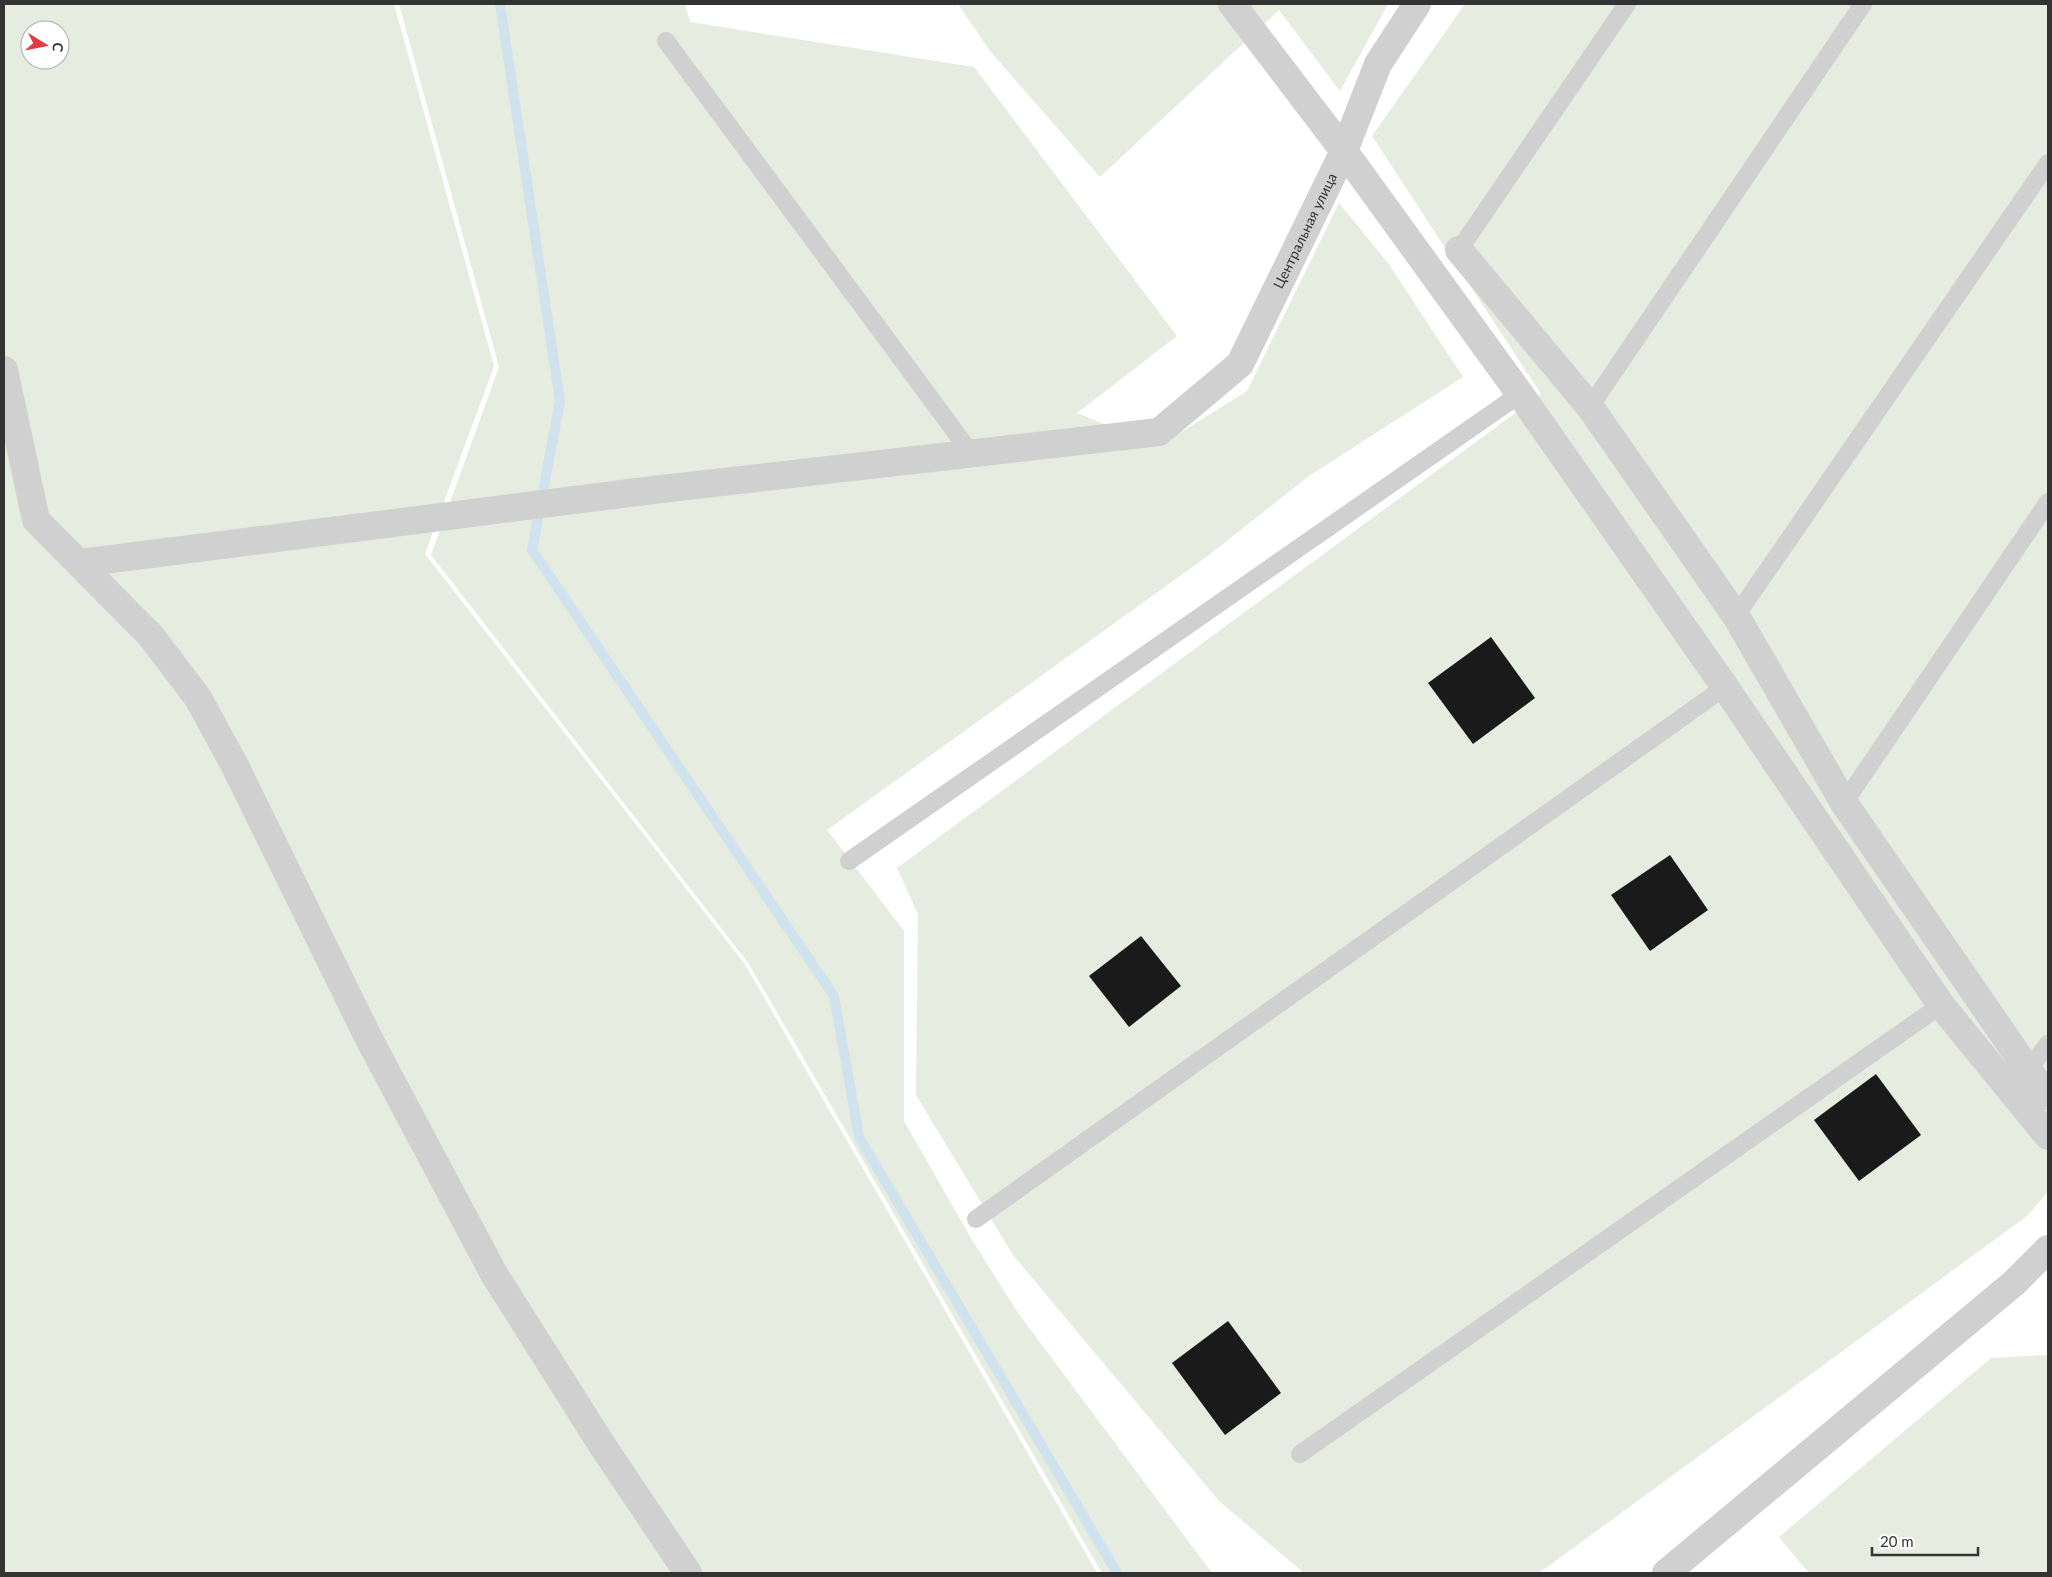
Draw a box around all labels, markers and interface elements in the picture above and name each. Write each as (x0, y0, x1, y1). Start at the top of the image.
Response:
north arrow (20, 20, 70, 70)
text: С (49, 41, 67, 54)
street label: Центральная улица (1269, 170, 1340, 291)
scale bar (1872, 1524, 1978, 1556)
text: 20 m (1880, 1532, 1914, 1550)

